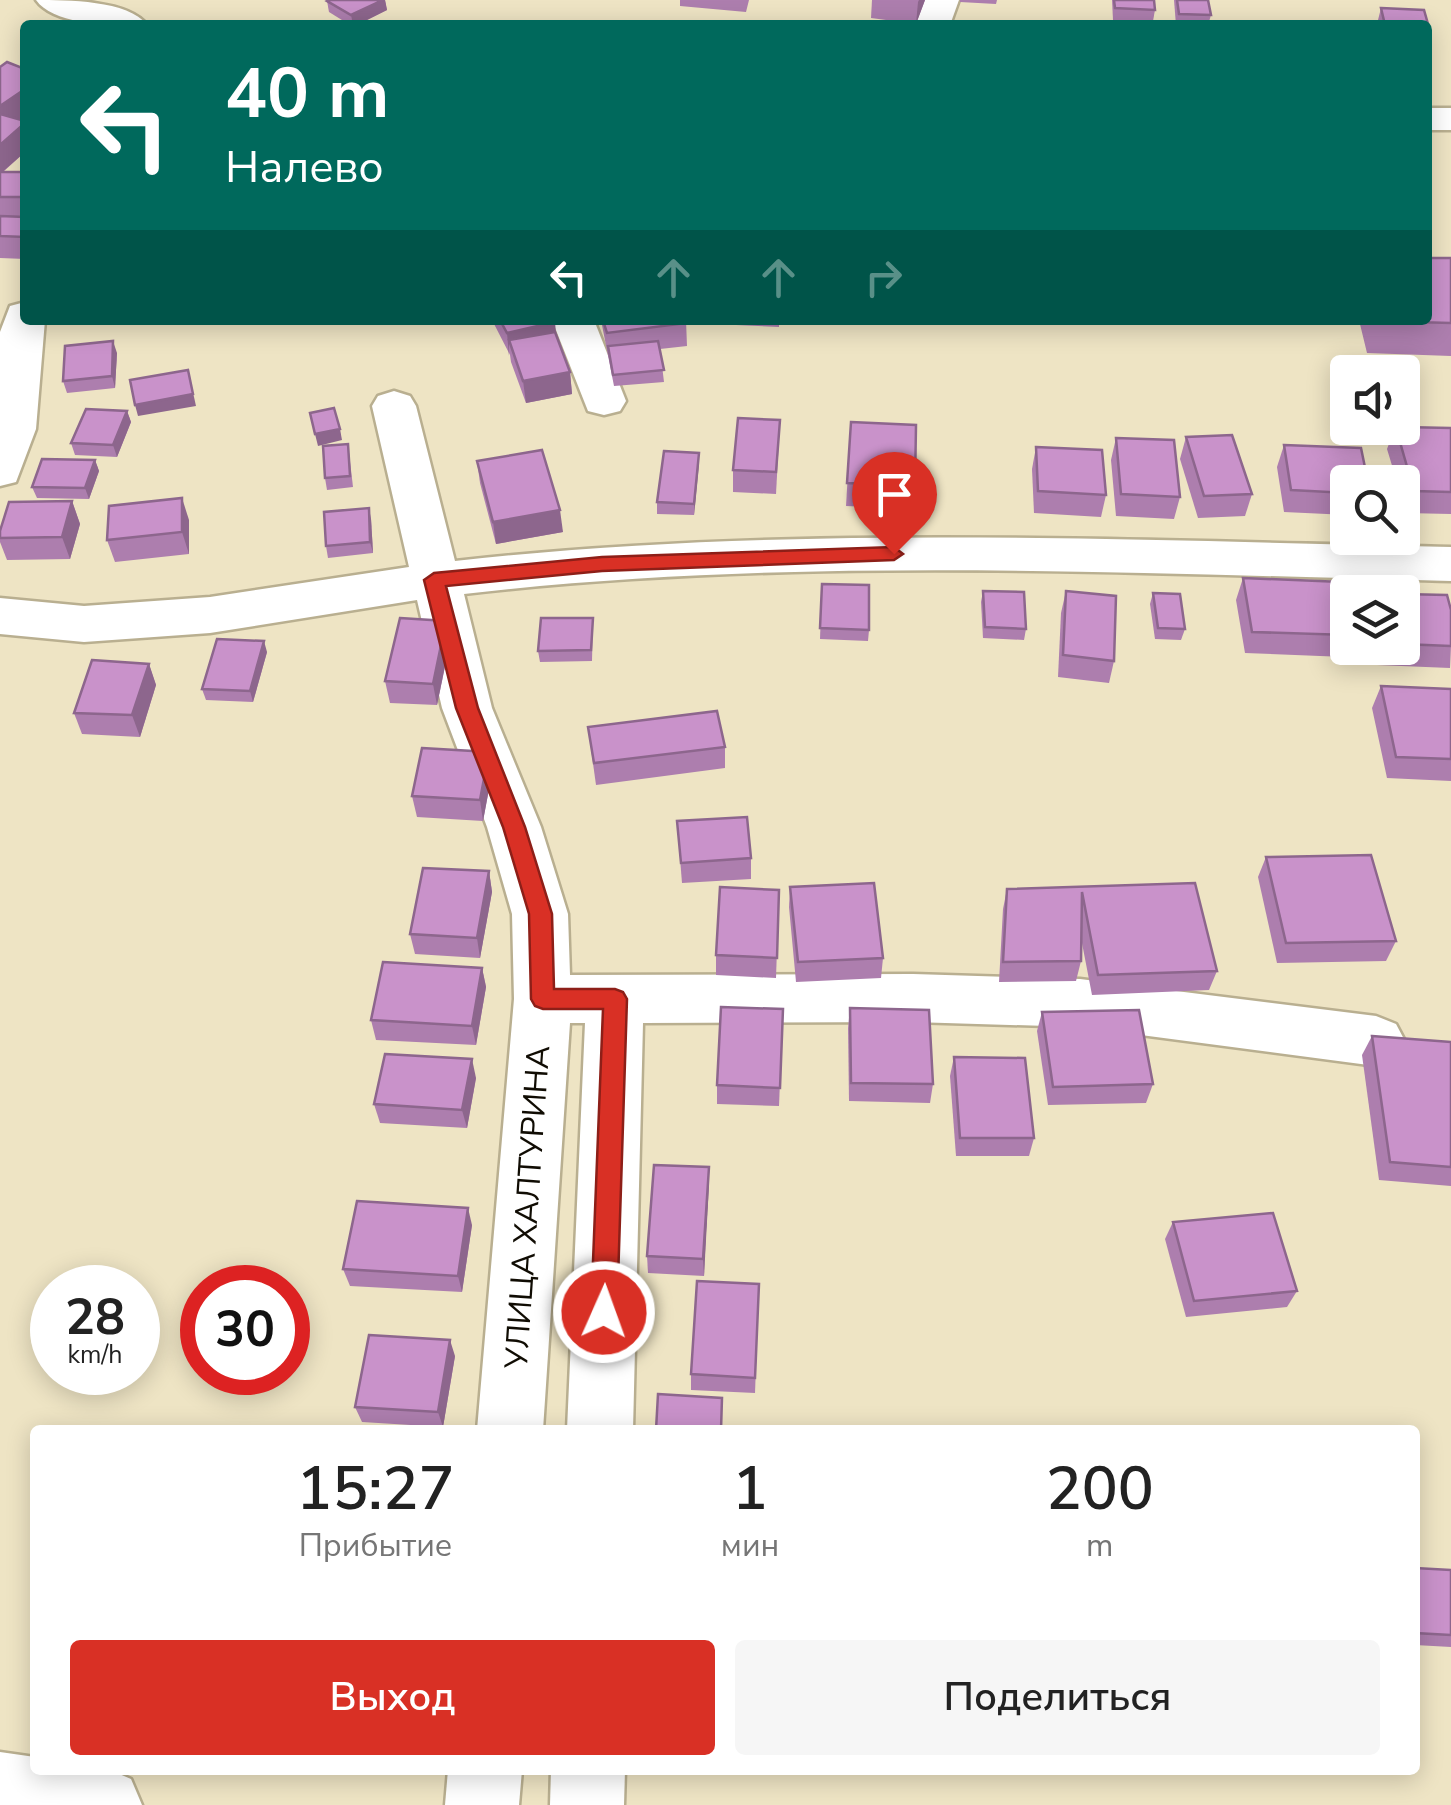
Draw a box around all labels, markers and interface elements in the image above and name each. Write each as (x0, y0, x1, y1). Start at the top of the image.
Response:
text: 40 m (225, 46, 389, 142)
icon: left (60, 60, 190, 190)
text: Налево (225, 137, 384, 198)
icon: left (541, 250, 596, 305)
icon: ahead (646, 250, 701, 305)
icon: ahead (751, 250, 806, 305)
icon: right (856, 250, 911, 305)
map controls (1330, 355, 1420, 665)
button: sound (1330, 355, 1420, 445)
pin (852, 452, 937, 555)
button: search (1330, 465, 1420, 555)
icon: arrive (867, 467, 922, 522)
button: layers (1330, 575, 1420, 665)
street label: УЛИЦА ХАЛТУРИНА (495, 1044, 560, 1371)
position arrow (552, 1260, 656, 1364)
speed limit sign: 30 (180, 1265, 310, 1395)
text: 28 (65, 1283, 125, 1352)
text: km/h (67, 1338, 123, 1372)
text: 15:27 (296, 1448, 455, 1530)
text: 1 (732, 1448, 768, 1530)
text: 200 (1046, 1448, 1154, 1530)
text: Прибытие (299, 1524, 452, 1567)
text: мин (721, 1524, 779, 1567)
text: m (1086, 1524, 1113, 1567)
button: Выход (70, 1640, 715, 1755)
button: Поделиться (735, 1640, 1380, 1755)

